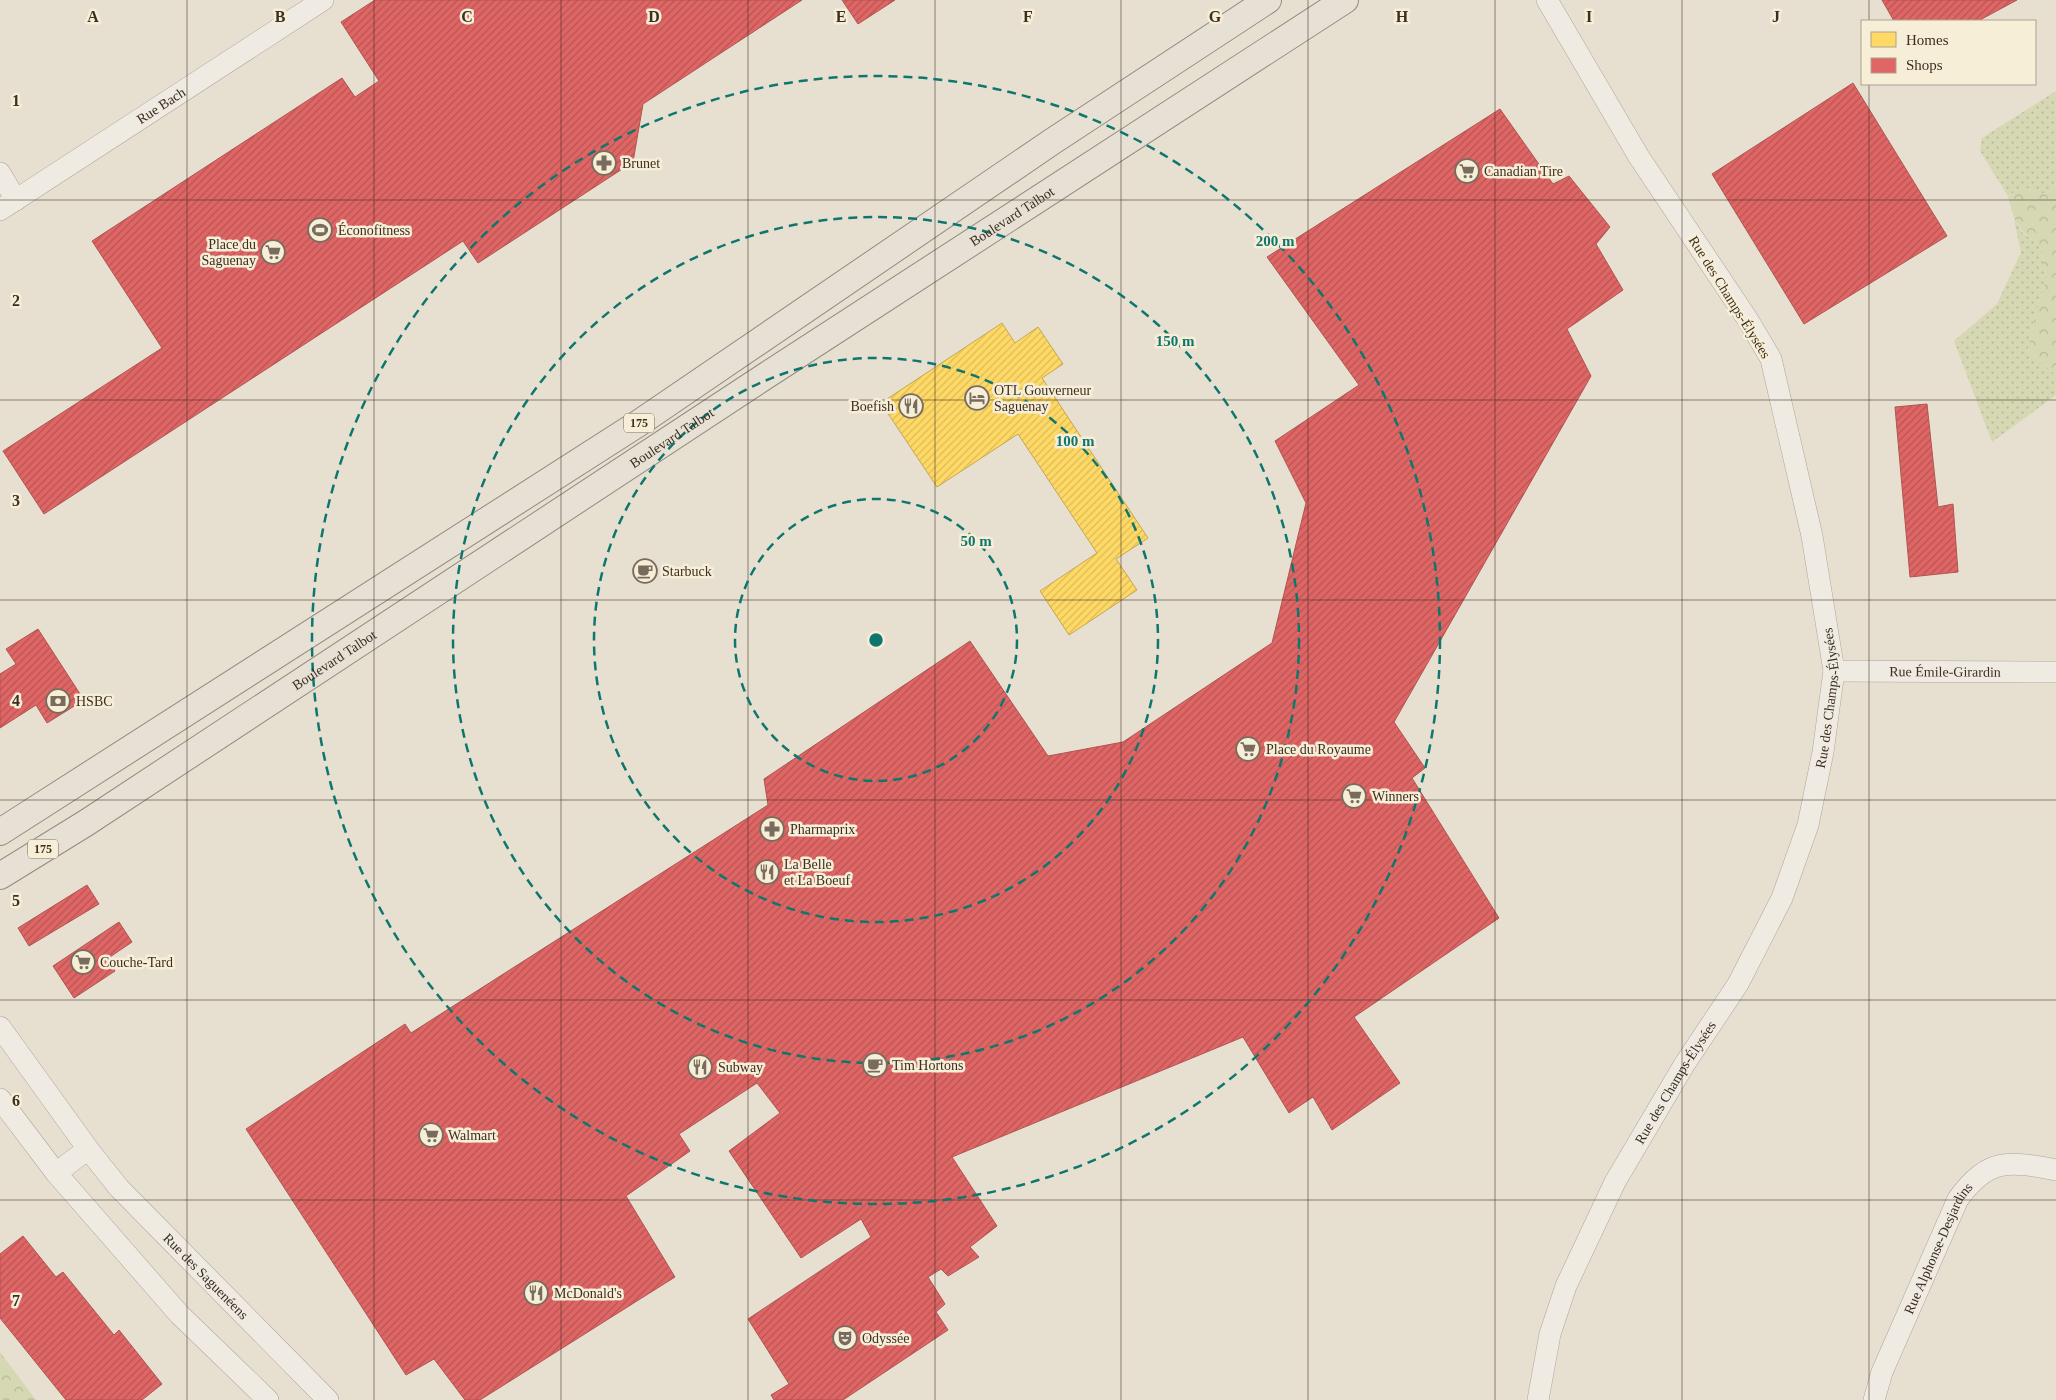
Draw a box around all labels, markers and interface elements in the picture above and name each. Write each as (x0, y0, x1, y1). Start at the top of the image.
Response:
text: A (87, 8, 99, 25)
text: B (275, 8, 286, 25)
text: C (461, 8, 473, 25)
text: D (648, 8, 660, 25)
text: E (836, 8, 846, 25)
text: F (1023, 8, 1033, 25)
text: G (1209, 8, 1222, 25)
text: H (1396, 8, 1409, 25)
text: I (1586, 8, 1592, 25)
text: J (1772, 8, 1780, 25)
legend (1861, 20, 2036, 85)
text: Homes (1906, 32, 1949, 48)
text: Shops (1906, 57, 1943, 73)
street label: Rue Bach (134, 85, 188, 127)
text: 1 (12, 92, 20, 109)
pharmacy icon: Brunet (591, 150, 617, 176)
place label: Brunet (622, 156, 660, 171)
supermarket icon: Canadian Tire (1454, 158, 1480, 184)
place label: Canadian Tire (1484, 164, 1563, 179)
street label: Boulevard Talbot (967, 184, 1057, 249)
sports icon: Éconofitness (307, 217, 333, 243)
place label: Éconofitness (338, 222, 410, 238)
text: 200 m (1256, 233, 1295, 249)
street label: Rue des Champs-Élysées (1686, 233, 1774, 361)
place label: Place du Saguenay (202, 237, 256, 268)
supermarket icon: Place du Saguenay (260, 239, 286, 265)
text: 2 (12, 292, 20, 309)
text: 150 m (1156, 333, 1195, 349)
place label: OTL Gouverneur Saguenay (994, 383, 1091, 414)
hotel icon: OTL Gouverneur Saguenay (964, 385, 990, 411)
restaurant icon: Boefish (898, 393, 924, 419)
place label: Boefish (850, 399, 894, 414)
street label: Boulevard Talbot (627, 405, 717, 471)
road number: 175 (624, 413, 654, 432)
text: 100 m (1056, 433, 1095, 449)
text: 3 (12, 492, 20, 509)
text: 50 m (960, 533, 992, 549)
cafe icon: Starbuck (632, 558, 658, 584)
place label: Starbuck (662, 564, 712, 579)
street label: Boulevard Talbot (290, 627, 379, 693)
street label: Rue des Champs-Élysées (1813, 627, 1842, 770)
centre of rings (867, 631, 885, 649)
street label: Rue Émile-Girardin (1889, 663, 2001, 680)
bank icon: HSBC (45, 688, 71, 714)
text: 4 (12, 692, 20, 709)
place label: HSBC (76, 694, 113, 709)
supermarket icon: Place du Royaume (1235, 736, 1261, 762)
place label: Place du Royaume (1266, 742, 1371, 757)
supermarket icon: Winners (1341, 783, 1367, 809)
place label: Winners (1372, 789, 1419, 804)
pharmacy icon: Pharmaprix (759, 816, 785, 842)
place label: Pharmaprix (790, 822, 855, 837)
road number: 175 (28, 840, 58, 859)
place label: La Belle et La Boeuf (784, 857, 850, 888)
restaurant icon: La Belle et La Boeuf (754, 859, 780, 885)
text: 5 (12, 892, 20, 909)
supermarket icon: Couche-Tard (70, 949, 96, 975)
place label: Couche-Tard (100, 955, 173, 970)
street label: Rue des Champs-Élysées (1632, 1018, 1719, 1147)
cafe icon: Tim Hortons (862, 1052, 888, 1078)
restaurant icon: Subway (687, 1054, 713, 1080)
place label: Tim Hortons (892, 1058, 963, 1073)
place label: Subway (718, 1060, 763, 1075)
text: 6 (12, 1092, 20, 1109)
supermarket icon: Walmart (418, 1122, 444, 1148)
place label: Walmart (448, 1128, 496, 1143)
street label: Rue Alphonse-Desjardins (1901, 1180, 1976, 1317)
street label: Rue des Saguenéens (160, 1230, 251, 1322)
restaurant icon: McDonald's (523, 1280, 549, 1306)
place label: McDonald's (554, 1286, 622, 1301)
text: 7 (12, 1292, 20, 1309)
theatre icon: Odyssée (832, 1325, 858, 1351)
place label: Odyssée (862, 1331, 909, 1346)

